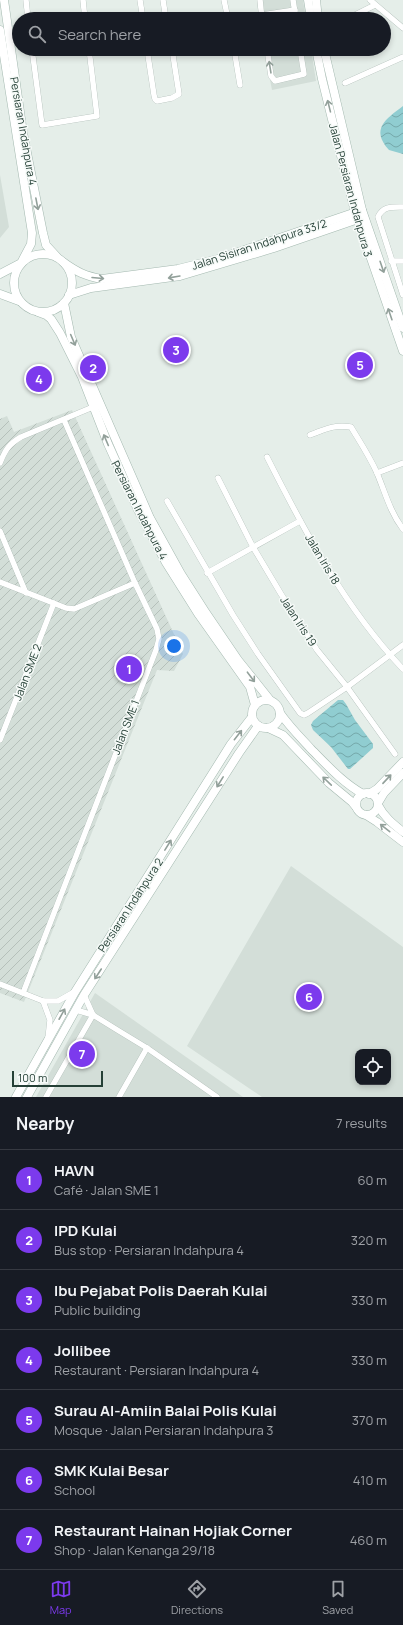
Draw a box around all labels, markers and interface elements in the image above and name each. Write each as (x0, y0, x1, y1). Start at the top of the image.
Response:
search box (12, 12, 391, 56)
icon: search (26, 23, 48, 45)
text: Search here (58, 24, 141, 45)
one-way arrow (266, 61, 274, 74)
street label: Persiaran Indahpura 4 (7, 76, 41, 186)
one-way arrow (324, 100, 332, 113)
street label: Jalan Persiaran Indahpura 3 (326, 121, 376, 259)
one-way arrow (34, 198, 42, 211)
street label: Jalan Sisiran Indahpura 33/2 (190, 215, 328, 273)
one-way arrow (378, 260, 386, 272)
one-way arrow (168, 273, 181, 281)
one-way arrow (91, 274, 104, 281)
one-way arrow (385, 309, 393, 321)
one-way arrow (69, 334, 77, 346)
pin: 3 (163, 335, 189, 365)
pin: 5 (347, 350, 373, 380)
pin: 2 (80, 353, 106, 383)
pin: 4 (26, 364, 52, 394)
one-way arrow (102, 435, 110, 447)
street label: Persiaran Indahpura 4 (108, 458, 172, 562)
street label: Jalan Iris 18 (302, 531, 344, 587)
street label: Jalan Iris 19 (277, 593, 321, 649)
your location (164, 636, 184, 656)
street label: Jalan SME 2 (9, 642, 45, 702)
pin: 1 (116, 654, 142, 684)
one-way arrow (247, 671, 255, 682)
street label: Jalan SME 1 (108, 698, 142, 756)
one-way arrow (234, 730, 242, 741)
one-way arrow (382, 774, 392, 784)
one-way arrow (216, 776, 225, 787)
one-way arrow (322, 776, 332, 786)
one-way arrow (380, 823, 391, 832)
one-way arrow (164, 840, 172, 851)
street label: Persiaran Indahpura 2 (94, 855, 166, 955)
one-way arrow (93, 968, 102, 979)
pin: 6 (296, 982, 322, 1012)
one-way arrow (59, 1008, 66, 1020)
pin: 7 (69, 1039, 95, 1069)
map controls (355, 1049, 391, 1085)
button: locate (355, 1049, 391, 1085)
scale bar (12, 1069, 103, 1088)
text: 100 m (18, 1070, 47, 1085)
text: Nearby (16, 1112, 74, 1135)
text: 7 results (336, 1114, 387, 1132)
text: HAVN (54, 1160, 94, 1181)
text: 1 (26, 1171, 32, 1189)
text: 60 m (357, 1171, 387, 1189)
text: Café · Jalan SME 1 (54, 1181, 159, 1199)
text: IPD Kulai (54, 1220, 117, 1241)
text: 2 (25, 1231, 33, 1249)
text: 320 m (351, 1231, 387, 1249)
text: Bus stop · Persiaran Indahpura 4 (54, 1241, 244, 1259)
text: Ibu Pejabat Polis Daerah Kulai (54, 1280, 268, 1301)
text: 3 (25, 1291, 33, 1309)
text: 330 m (351, 1291, 387, 1309)
text: Public building (54, 1301, 141, 1319)
text: Jollibee (54, 1340, 111, 1361)
text: 4 (25, 1351, 33, 1369)
text: 330 m (351, 1351, 387, 1369)
text: Restaurant · Persiaran Indahpura 4 (54, 1361, 259, 1379)
text: Surau Al-Amiin Balai Polis Kulai (54, 1400, 277, 1421)
text: 5 (25, 1411, 33, 1429)
text: 370 m (352, 1411, 387, 1429)
text: Mosque · Jalan Persiaran Indahpura 3 (54, 1421, 273, 1439)
text: SMK Kulai Besar (54, 1460, 169, 1481)
text: 6 (25, 1471, 33, 1489)
text: 410 m (353, 1471, 387, 1489)
text: School (54, 1481, 95, 1499)
text: Restaurant Hainan Hojiak Corner (54, 1520, 292, 1541)
text: 7 (26, 1531, 32, 1549)
text: 460 m (350, 1531, 387, 1549)
text: Shop · Jalan Kenanga 29/18 (54, 1541, 215, 1559)
tab: Map (50, 1578, 72, 1617)
tab: Directions (171, 1578, 223, 1617)
tab: Saved (322, 1578, 353, 1617)

